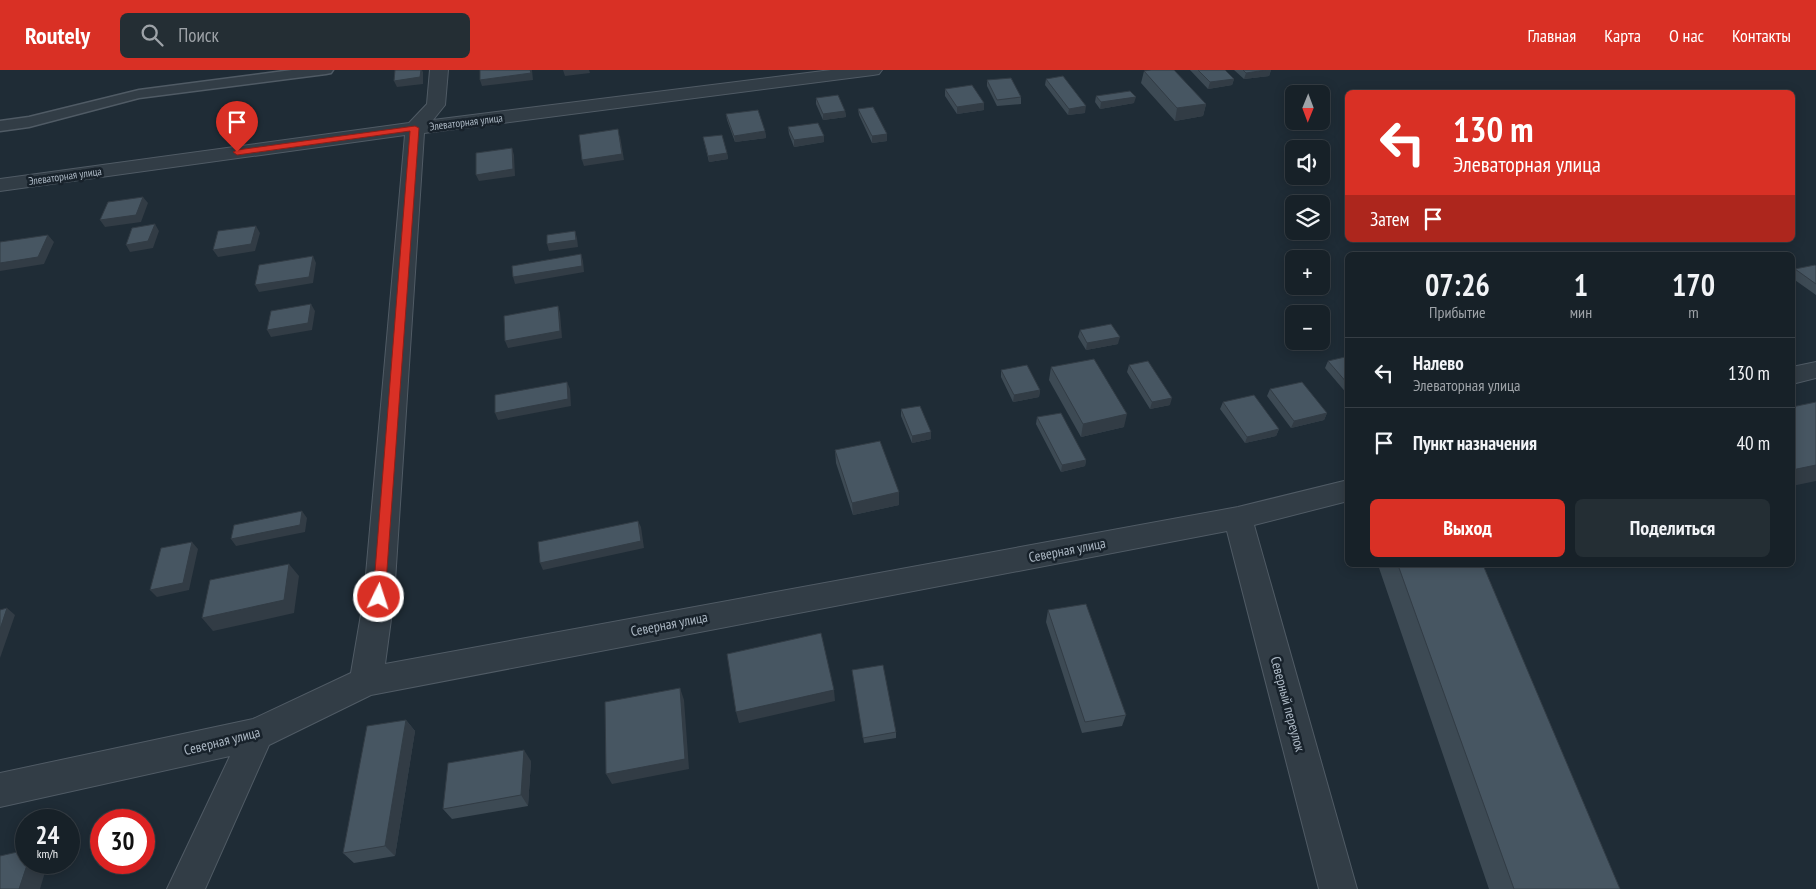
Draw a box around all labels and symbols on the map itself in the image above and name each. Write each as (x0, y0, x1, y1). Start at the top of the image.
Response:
north arrow (1285, 85, 1330, 130)
pin (216, 101, 258, 152)
street label: Элеваторная улица (428, 111, 504, 133)
street label: Элеваторная улица (27, 164, 103, 188)
street label: Северная улица (1027, 534, 1107, 566)
position arrow (352, 570, 404, 622)
street label: Северная улица (629, 608, 709, 640)
street label: Северный переулок (1267, 654, 1309, 754)
street label: Северная улица (182, 723, 262, 759)
speed limit sign: 30 (90, 809, 155, 874)

